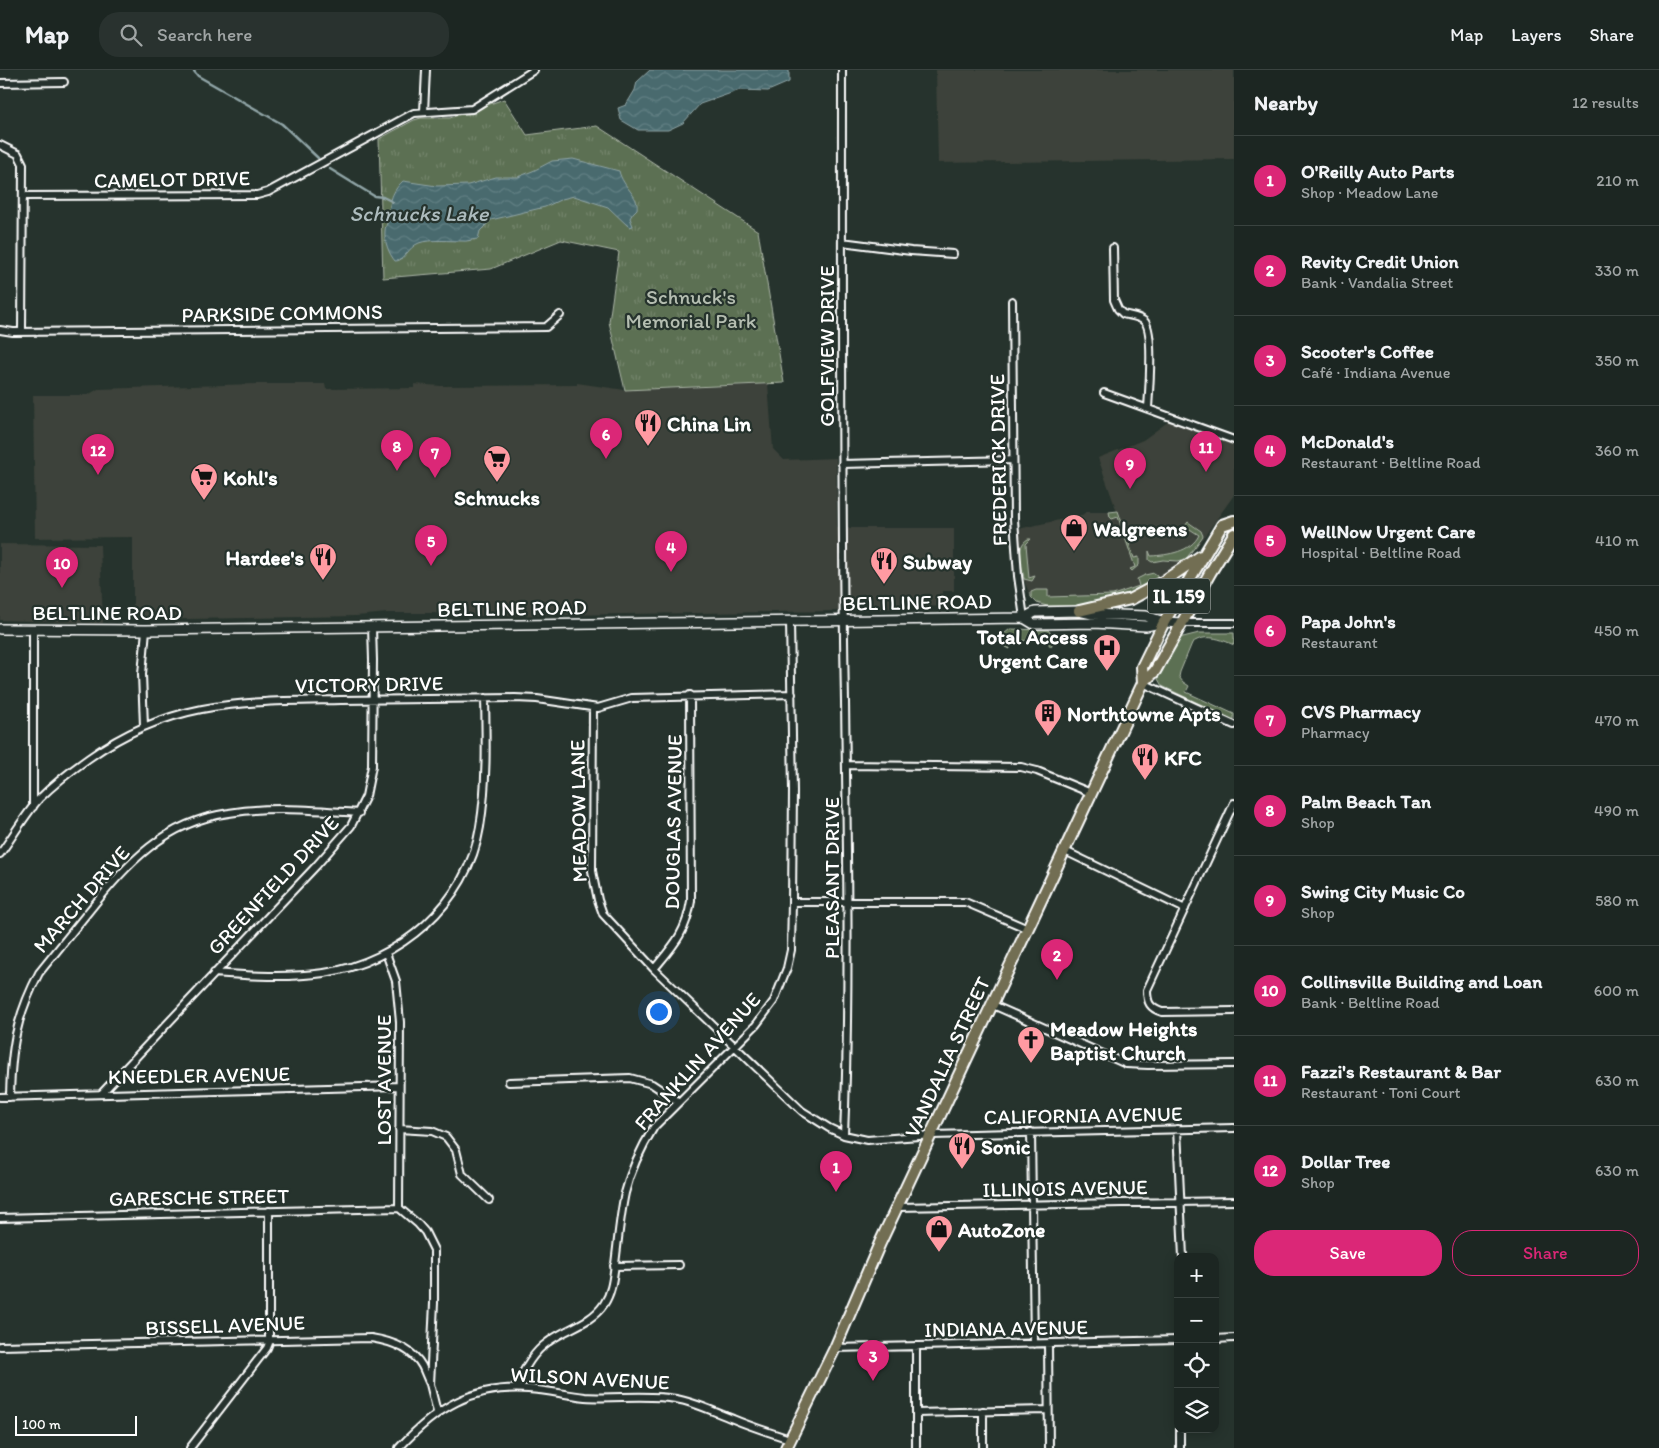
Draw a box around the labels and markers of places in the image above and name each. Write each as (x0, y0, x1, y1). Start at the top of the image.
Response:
restaurant icon: China Lin (633, 408, 663, 447)
place label: China Lin (667, 411, 751, 436)
pin: 6 (590, 418, 622, 459)
pin: 8 (381, 430, 413, 471)
pin: 11 (1190, 431, 1222, 472)
pin: 12 (82, 434, 114, 475)
pin: 7 (419, 437, 451, 478)
supermarket icon: Schnucks (482, 444, 512, 483)
pin: 9 (1114, 448, 1146, 489)
supermarket icon: Kohl's (189, 462, 219, 501)
place label: Kohl's (223, 465, 278, 490)
place label: Schnucks (454, 485, 540, 510)
shop icon: Walgreens (1059, 513, 1089, 552)
place label: Walgreens (1093, 516, 1187, 542)
pin: 5 (415, 525, 447, 566)
pin: 4 (655, 531, 687, 572)
restaurant icon: Hardee's (308, 542, 338, 581)
place label: Hardee's (225, 545, 304, 570)
restaurant icon: Subway (869, 546, 899, 585)
pin: 10 (46, 547, 78, 588)
place label: Subway (903, 549, 973, 575)
place label: Total Access Urgent Care (976, 624, 1088, 674)
hospital icon: Total Access Urgent Care (1092, 633, 1122, 672)
building icon: Northtowne Apts (1033, 698, 1063, 737)
place label: Northtowne Apts (1067, 701, 1221, 727)
restaurant icon: KFC (1130, 742, 1160, 781)
place label: KFC (1164, 745, 1202, 770)
pin: 2 (1041, 939, 1073, 980)
place label: Meadow Heights Baptist Church (1050, 1016, 1197, 1066)
church icon: Meadow Heights Baptist Church (1016, 1025, 1046, 1064)
restaurant icon: Sonic (947, 1131, 977, 1170)
place label: Sonic (981, 1134, 1031, 1159)
pin: 1 (820, 1151, 852, 1192)
shop icon: AutoZone (924, 1214, 954, 1253)
place label: AutoZone (957, 1217, 1045, 1242)
pin: 3 (857, 1340, 889, 1381)

